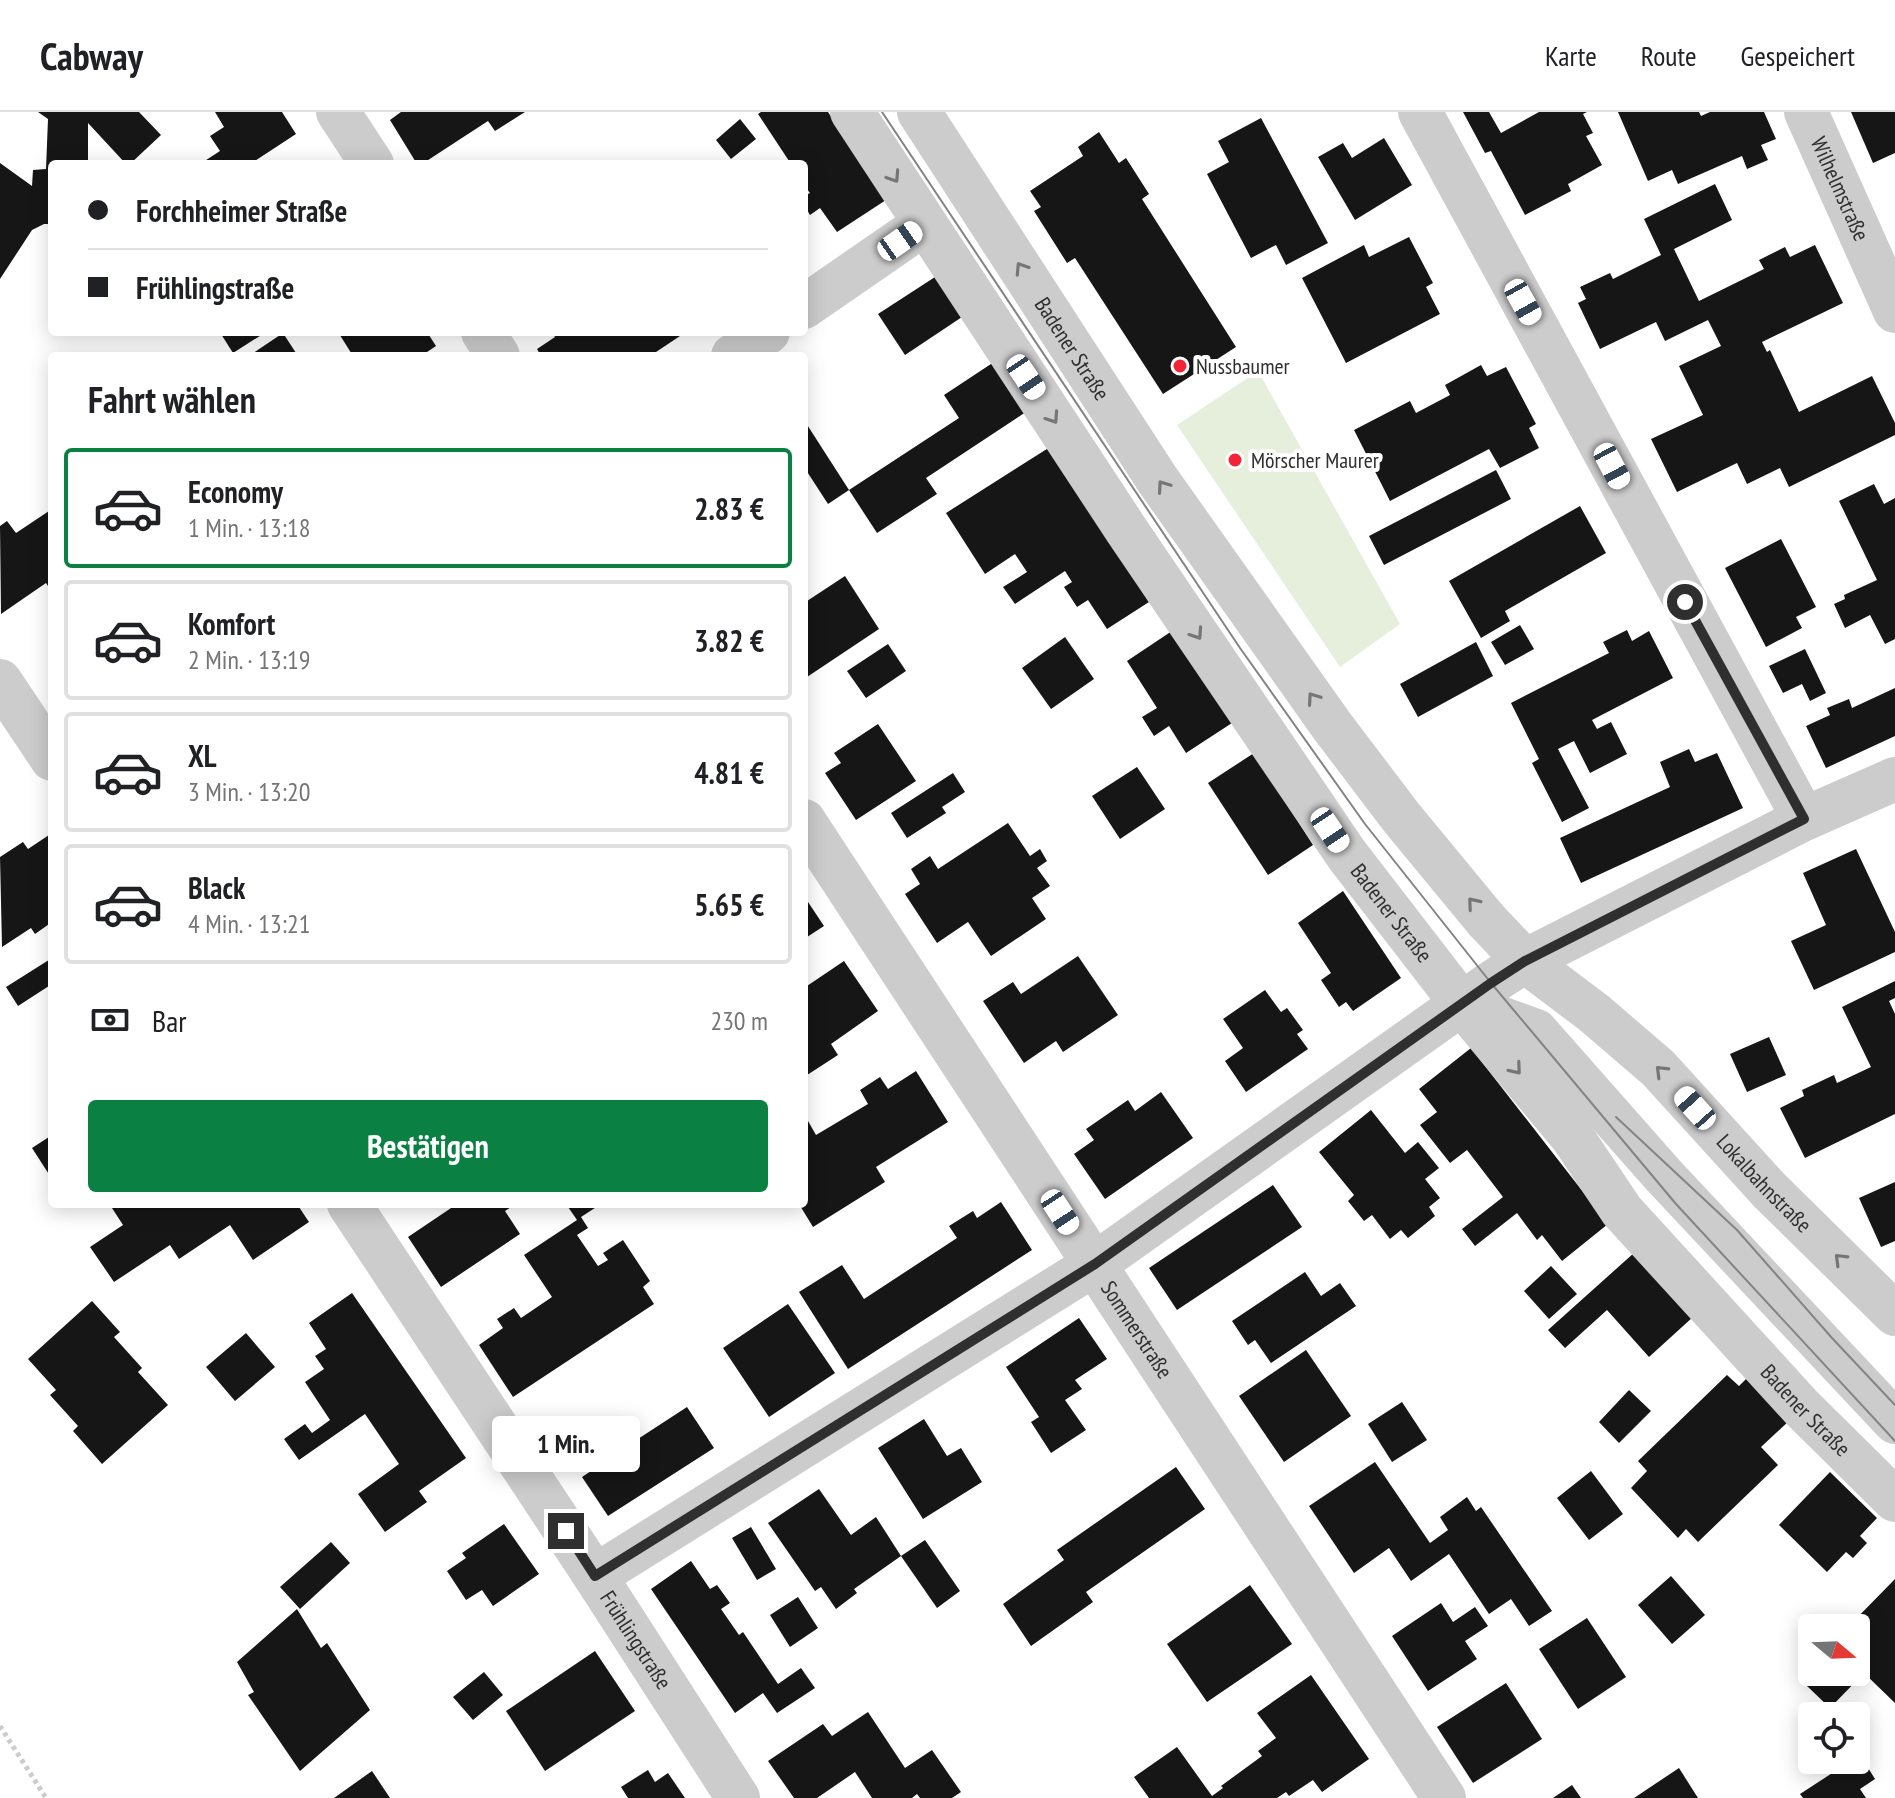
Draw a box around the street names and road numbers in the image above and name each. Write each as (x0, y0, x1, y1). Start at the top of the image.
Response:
street label: Wilhelmstraße (1805, 132, 1876, 245)
street label: Badener Straße (1029, 292, 1116, 405)
street label: Badener Straße (1345, 858, 1439, 968)
street label: Lokalbahnstraße (1711, 1128, 1818, 1238)
street label: Sommerstraße (1095, 1276, 1179, 1384)
street label: Badener Straße (1755, 1358, 1857, 1462)
street label: Frühlingstraße (594, 1585, 678, 1694)

